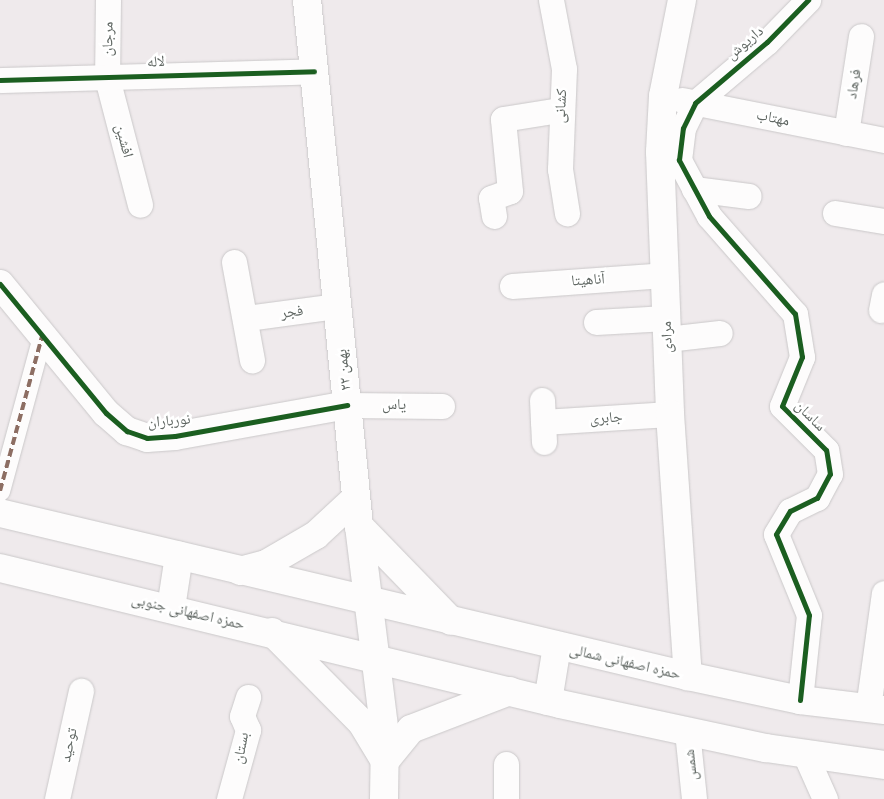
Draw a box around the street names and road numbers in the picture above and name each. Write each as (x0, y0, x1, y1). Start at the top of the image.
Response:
street label: مرجان (99, 21, 117, 57)
street label: داریوش (723, 22, 767, 64)
street label: لاله (147, 53, 165, 71)
street label: فرهاد (843, 68, 865, 100)
street label: کشانی (551, 88, 571, 124)
street label: مهتاب (755, 106, 791, 130)
street label: افشین (111, 122, 137, 160)
street label: آناهیتا (571, 270, 605, 290)
street label: فجر (280, 302, 304, 322)
street label: مرادی (657, 321, 677, 353)
street label: ۲۲ بهمن (333, 348, 355, 392)
street label: یاس (382, 396, 406, 414)
street label: ساسان (791, 397, 829, 435)
street label: جابری (589, 408, 623, 428)
street label: نورباران (147, 410, 191, 432)
street label: حمزه اصفهانی جنوبی (130, 590, 246, 634)
street label: حمزه اصفهانی شمالی (568, 640, 682, 684)
street label: توحید (57, 726, 81, 764)
street label: بستان (229, 731, 253, 765)
street label: شمس (680, 748, 702, 782)

